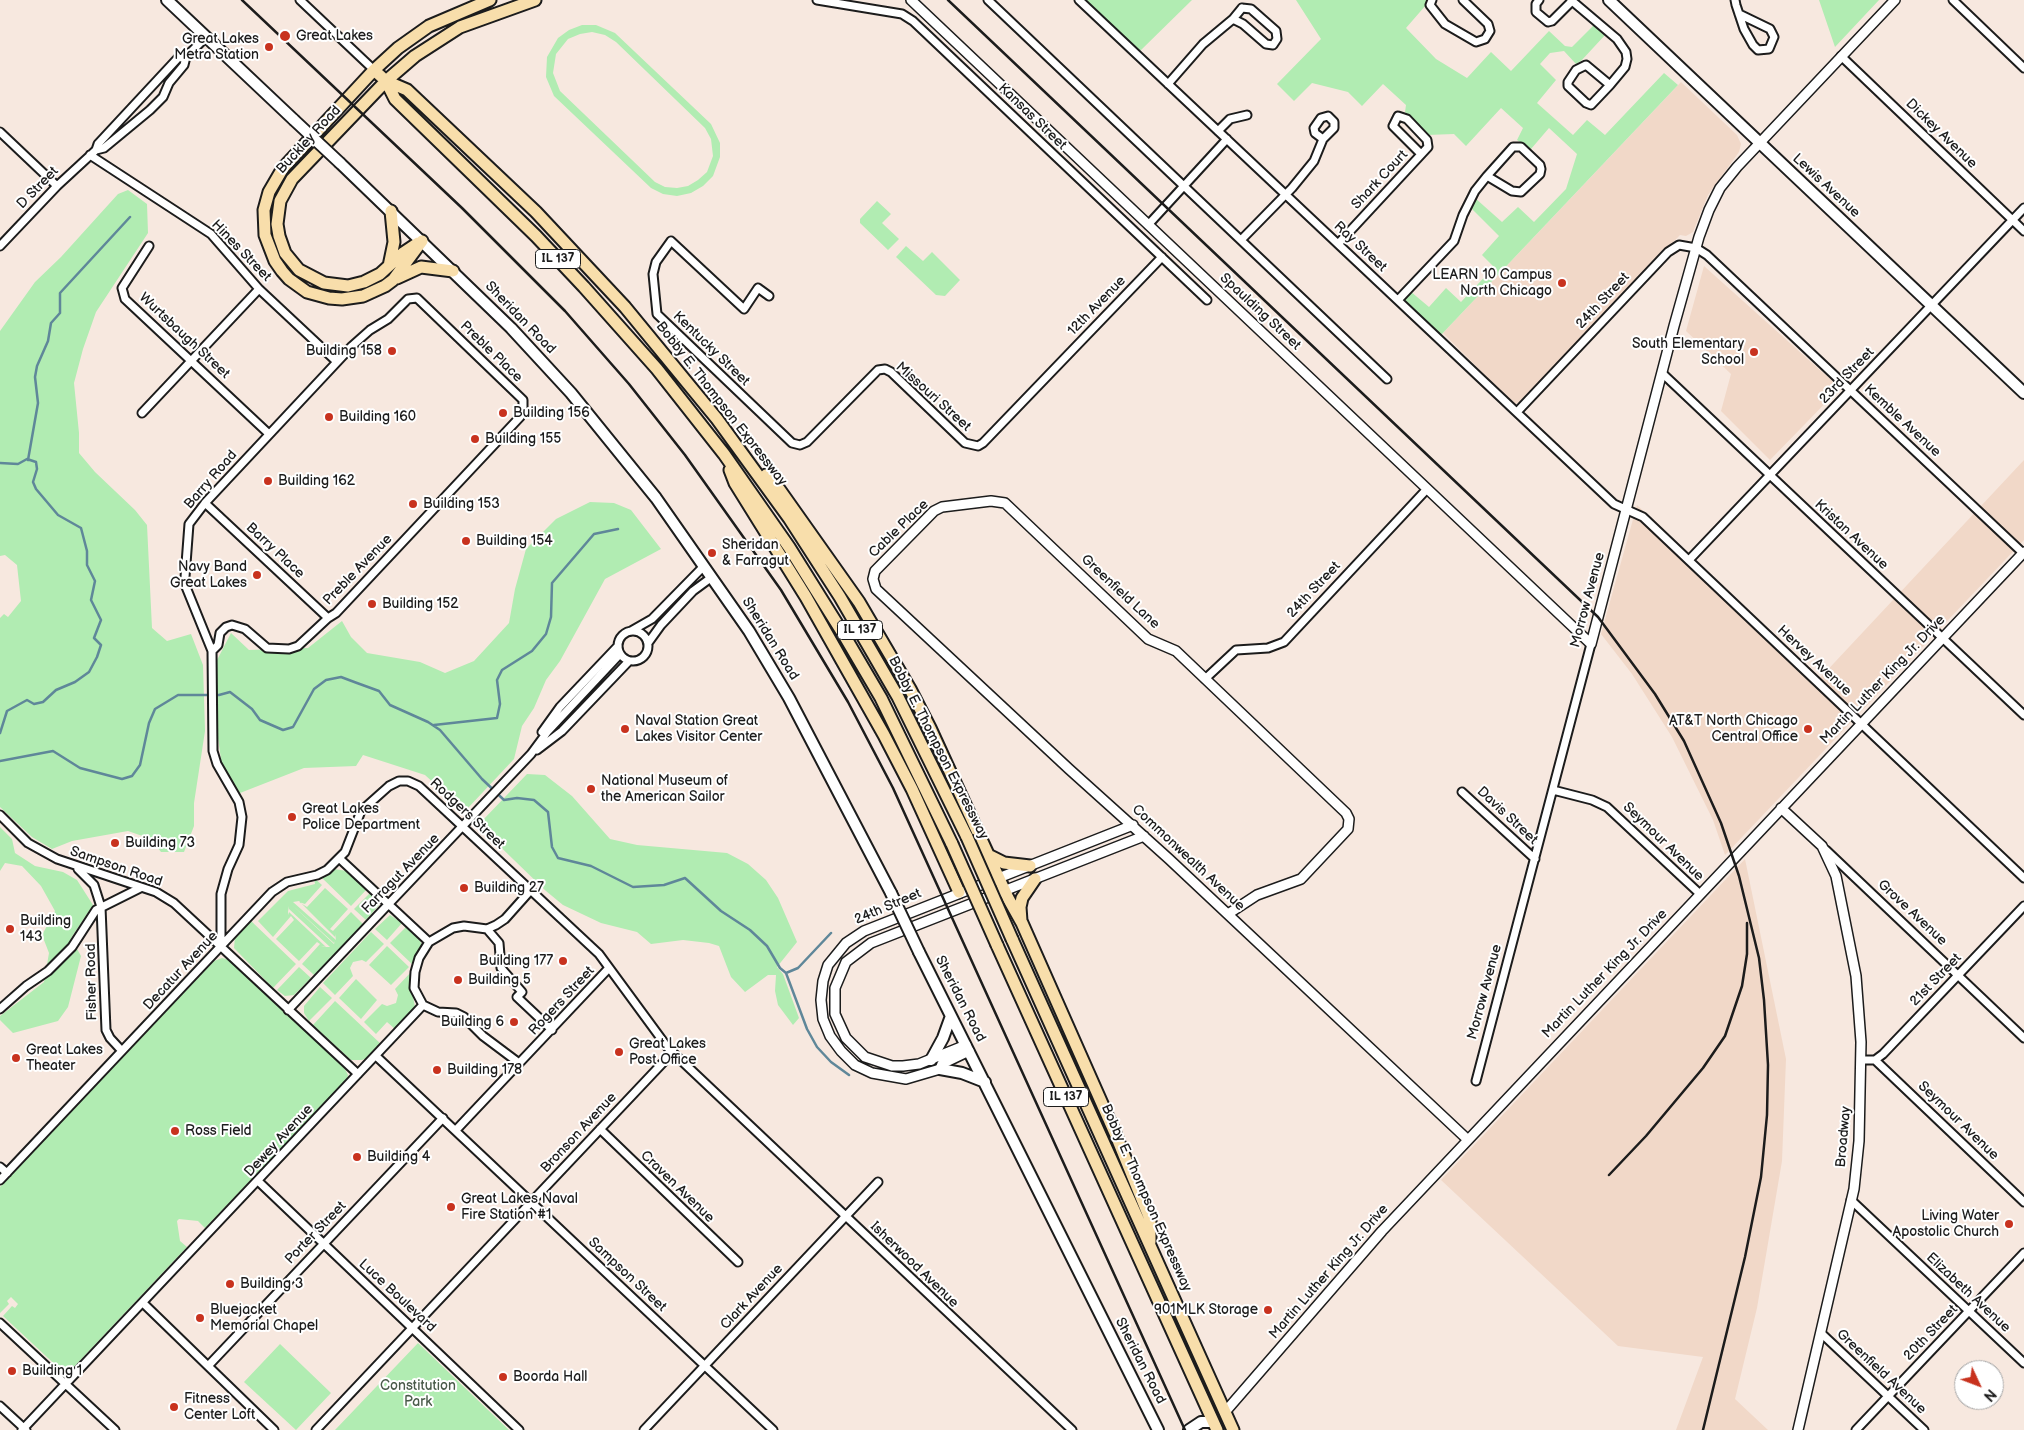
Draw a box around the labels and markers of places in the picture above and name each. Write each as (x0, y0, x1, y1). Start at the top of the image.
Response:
place label: Great Lakes (296, 28, 373, 44)
marker: Great Lakes (278, 29, 292, 43)
place label: Great Lakes Metra Station (174, 31, 259, 64)
marker: Great Lakes Metra Station (263, 41, 275, 53)
place label: LEARN 10 Campus North Chicago (1432, 267, 1552, 300)
marker: LEARN 10 Campus North Chicago (1556, 277, 1568, 289)
place label: South Elementary School (1632, 336, 1744, 368)
place label: Building 158 (306, 343, 382, 359)
marker: Building 158 (386, 345, 398, 357)
marker: South Elementary School (1748, 346, 1760, 358)
place label: Building 156 (513, 405, 590, 421)
marker: Building 156 (497, 407, 509, 419)
place label: Building 160 (339, 409, 416, 425)
marker: Building 160 (323, 411, 335, 423)
place label: Building 155 (485, 431, 561, 447)
marker: Building 155 (469, 433, 481, 445)
place label: Building 162 (278, 473, 355, 489)
marker: Building 162 (262, 475, 274, 487)
place label: Building 153 (423, 496, 500, 512)
marker: Building 153 (407, 498, 419, 510)
place label: Building 154 (476, 533, 553, 549)
marker: Building 154 (460, 535, 472, 547)
place label: Sheridan & Farragut (722, 537, 789, 570)
marker: Sheridan & Farragut (706, 547, 718, 559)
place label: Navy Band Great Lakes (170, 559, 247, 592)
marker: Navy Band Great Lakes (251, 569, 263, 581)
place label: Building 152 (382, 596, 458, 612)
marker: Building 152 (366, 598, 378, 610)
place label: Naval Station Great Lakes Visitor Center (635, 713, 762, 746)
place label: AT&T North Chicago Central Office (1669, 713, 1798, 746)
marker: Naval Station Great Lakes Visitor Center (619, 723, 631, 735)
marker: AT&T North Chicago Central Office (1802, 723, 1814, 735)
place label: National Museum of the American Sailor (601, 773, 728, 806)
marker: National Museum of the American Sailor (585, 783, 597, 795)
place label: Great Lakes Police Department (302, 801, 420, 834)
marker: Great Lakes Police Department (286, 811, 298, 823)
place label: Building 73 (125, 835, 195, 851)
marker: Building 73 (109, 837, 121, 849)
place label: Building 27 (474, 880, 544, 896)
marker: Building 27 (458, 882, 470, 894)
place label: Building 143 (20, 913, 71, 946)
marker: Building 143 (4, 923, 16, 935)
place label: Building 177 (479, 953, 553, 969)
marker: Building 177 (557, 955, 569, 967)
place label: Building 5 (468, 972, 531, 988)
marker: Building 5 (452, 974, 464, 986)
place label: Building 6 (441, 1014, 504, 1030)
marker: Building 6 (508, 1016, 520, 1028)
place label: Great Lakes Post Office (629, 1036, 706, 1068)
place label: Great Lakes Theater (26, 1042, 103, 1074)
marker: Great Lakes Post Office (613, 1046, 625, 1058)
marker: Great Lakes Theater (10, 1052, 22, 1064)
place label: Building 178 (447, 1062, 522, 1078)
marker: Building 178 (431, 1064, 443, 1076)
place label: Ross Field (185, 1123, 252, 1139)
marker: Ross Field (169, 1125, 181, 1137)
place label: Building 4 (367, 1149, 430, 1165)
marker: Building 4 (351, 1151, 363, 1163)
place label: Great Lakes Naval Fire Station #1 (461, 1191, 578, 1224)
marker: Great Lakes Naval Fire Station #1 (445, 1201, 457, 1213)
place label: Living Water Apostolic Church (1893, 1208, 1999, 1240)
marker: Living Water Apostolic Church (2003, 1218, 2015, 1230)
place label: Building 3 (240, 1276, 303, 1292)
marker: Building 3 (224, 1278, 236, 1290)
place label: Bluejacket Memorial Chapel (210, 1302, 318, 1334)
place label: 901MLK Storage (1154, 1302, 1258, 1318)
marker: 901MLK Storage (1262, 1304, 1274, 1316)
marker: Bluejacket Memorial Chapel (194, 1312, 206, 1324)
place label: Building 1 (22, 1363, 82, 1379)
marker: Building 1 (6, 1365, 18, 1377)
place label: Boorda Hall (513, 1369, 587, 1385)
marker: Boorda Hall (497, 1371, 509, 1383)
place label: Fitness Center Loft (184, 1391, 255, 1424)
marker: Fitness Center Loft (168, 1401, 180, 1413)

